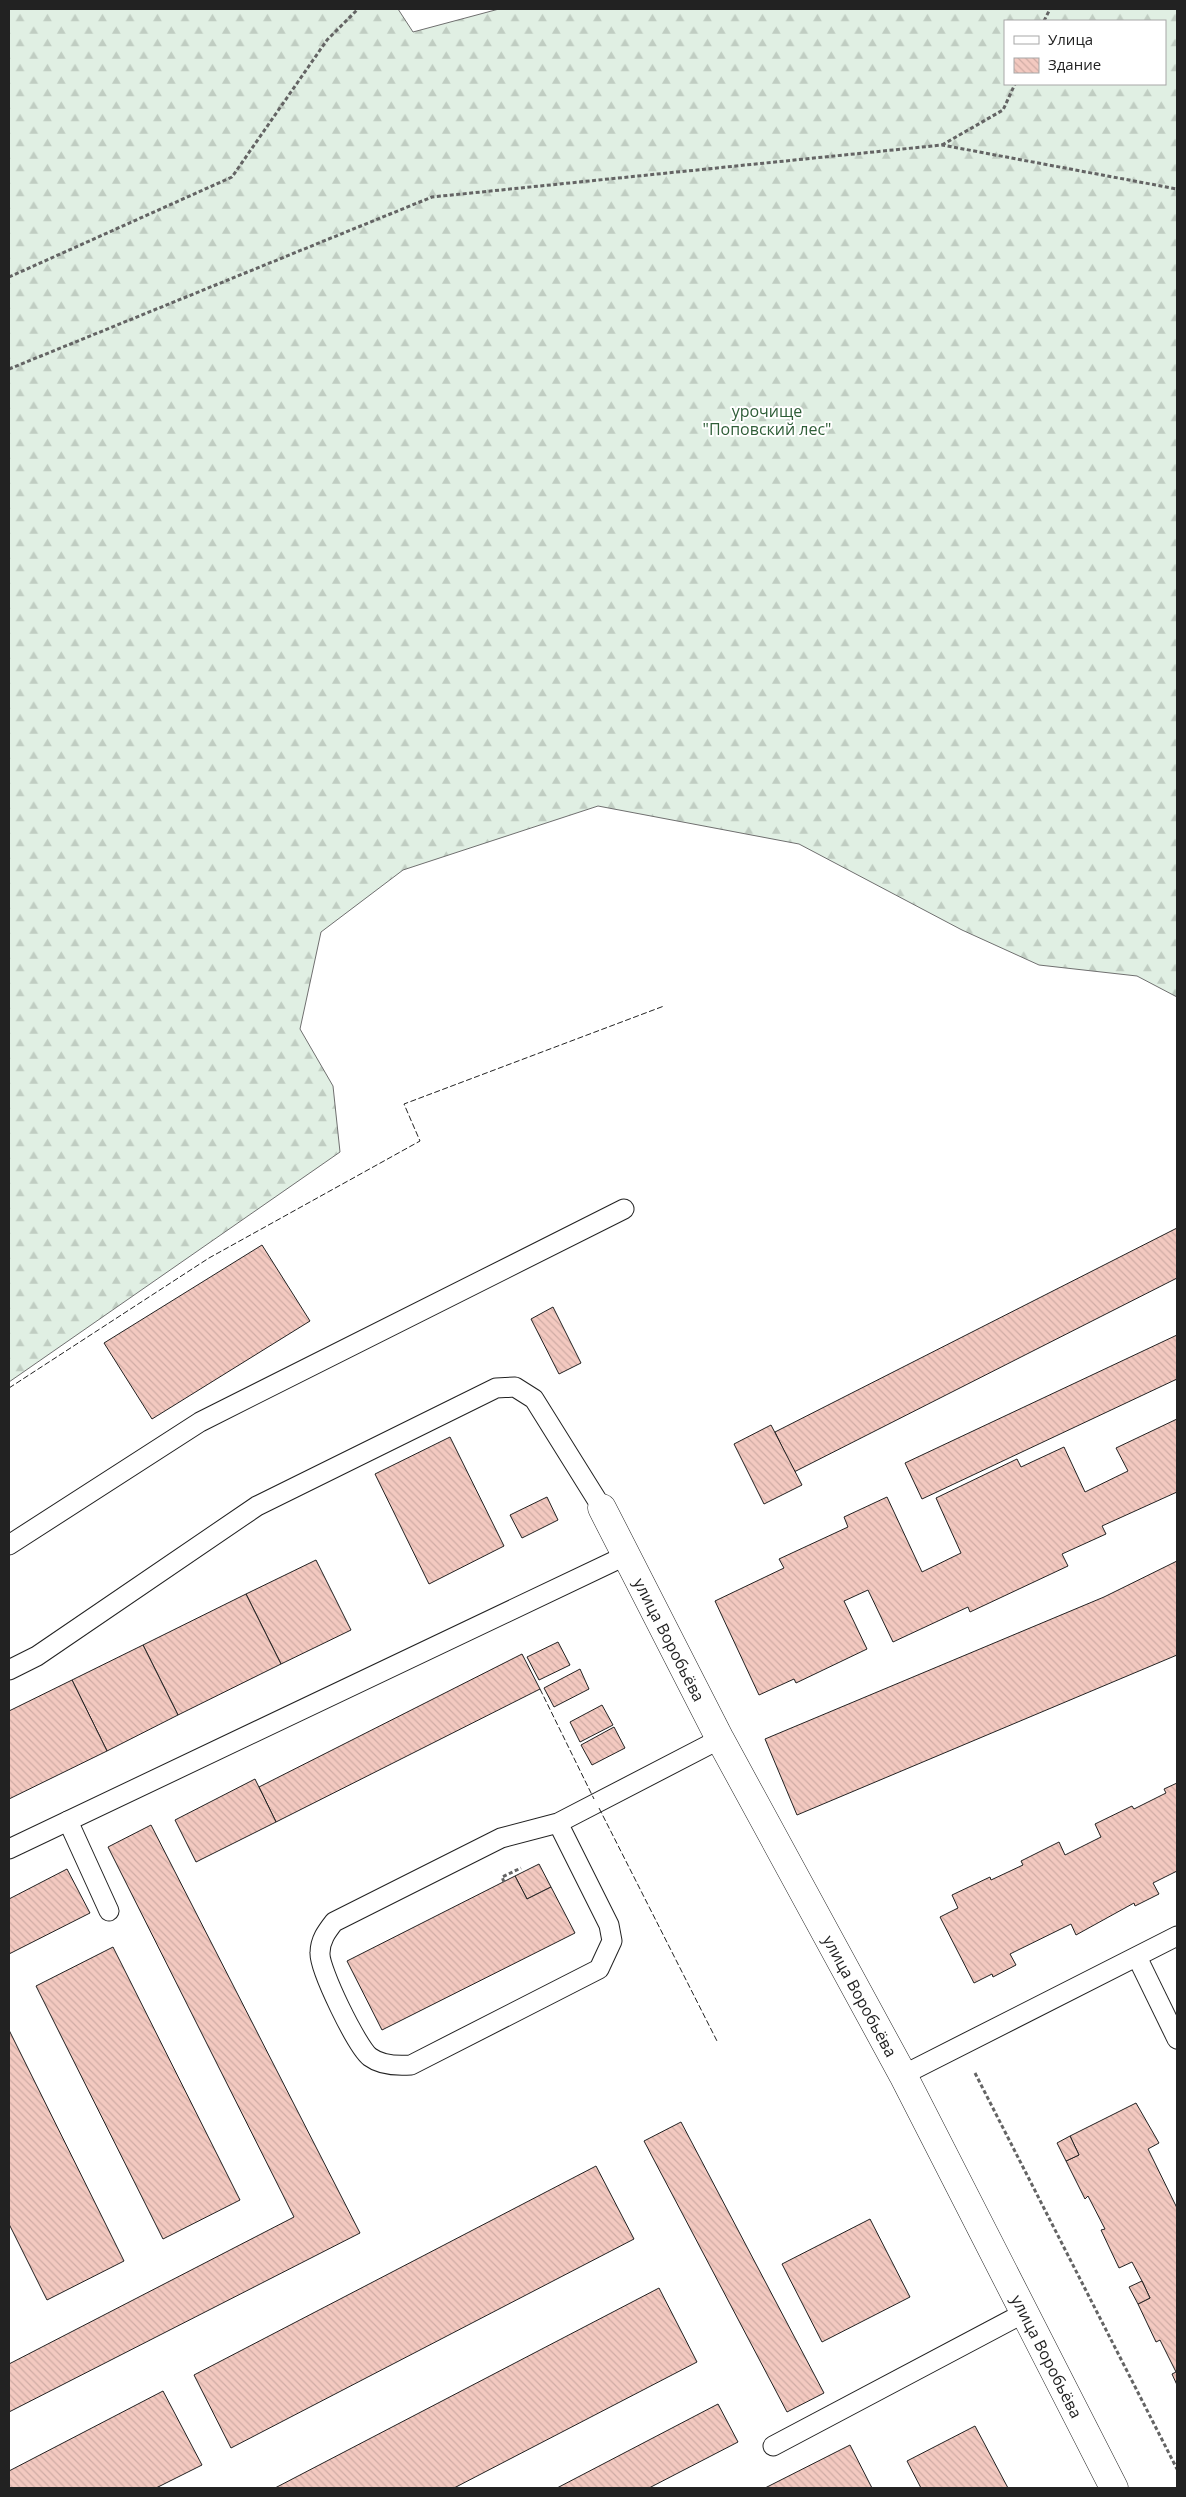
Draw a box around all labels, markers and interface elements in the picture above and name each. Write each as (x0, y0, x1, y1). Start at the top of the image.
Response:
legend (1004, 20, 1166, 85)
text: Улица (1048, 29, 1093, 49)
text: Здание (1048, 54, 1101, 74)
park label: урочище "Поповский лес" (703, 400, 832, 440)
street label: улица Воробьёва (629, 1574, 710, 1705)
street label: улица Воробьёва (818, 1931, 902, 2061)
street label: улица Воробьёва (1006, 2291, 1087, 2422)

